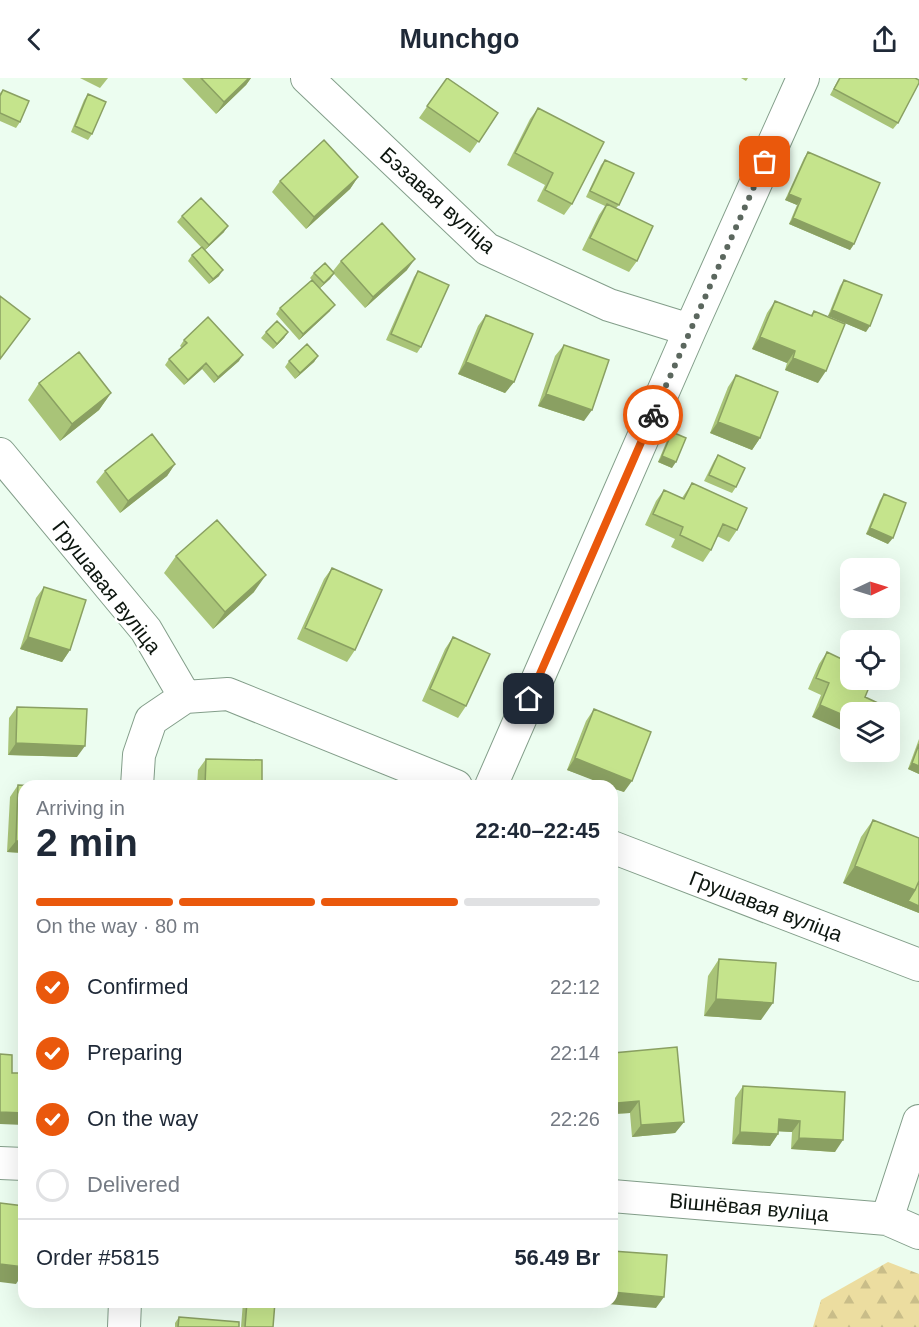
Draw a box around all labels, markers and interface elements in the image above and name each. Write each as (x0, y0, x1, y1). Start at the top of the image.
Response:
icon: back (18, 23, 51, 56)
icon: share (868, 23, 901, 56)
text: Munchgo (400, 24, 519, 54)
pin (739, 136, 790, 187)
street label: Бэзавая вуліца (376, 142, 500, 258)
icon: bag (748, 145, 781, 178)
courier (623, 385, 683, 445)
icon: bike (637, 399, 670, 432)
street label: Грушавая вуліца (48, 516, 166, 658)
north arrow (840, 558, 900, 618)
map controls (840, 558, 900, 762)
button: locate (840, 630, 900, 690)
pin (503, 673, 554, 724)
icon: home (512, 682, 545, 715)
button: layers (840, 702, 900, 762)
text: Arriving in (36, 797, 125, 819)
text: 22:40–22:45 (475, 818, 600, 843)
text: 2 min (36, 821, 138, 864)
street label: Грушавая вуліца (686, 866, 846, 946)
text: On the way · 80 m (36, 915, 199, 937)
icon: check (36, 971, 69, 1004)
text: Confirmed (87, 974, 188, 999)
text: 22:12 (550, 976, 600, 998)
icon: check (36, 1037, 69, 1070)
text: Preparing (87, 1040, 182, 1065)
text: 22:14 (550, 1042, 600, 1064)
icon: check (36, 1103, 69, 1136)
text: On the way (87, 1106, 198, 1131)
text: 22:26 (550, 1108, 600, 1130)
text: Delivered (87, 1172, 180, 1197)
street label: Вішнёвая вуліца (668, 1189, 830, 1225)
text: Order #5815 (36, 1245, 160, 1270)
text: 56.49 Br (514, 1245, 600, 1270)

